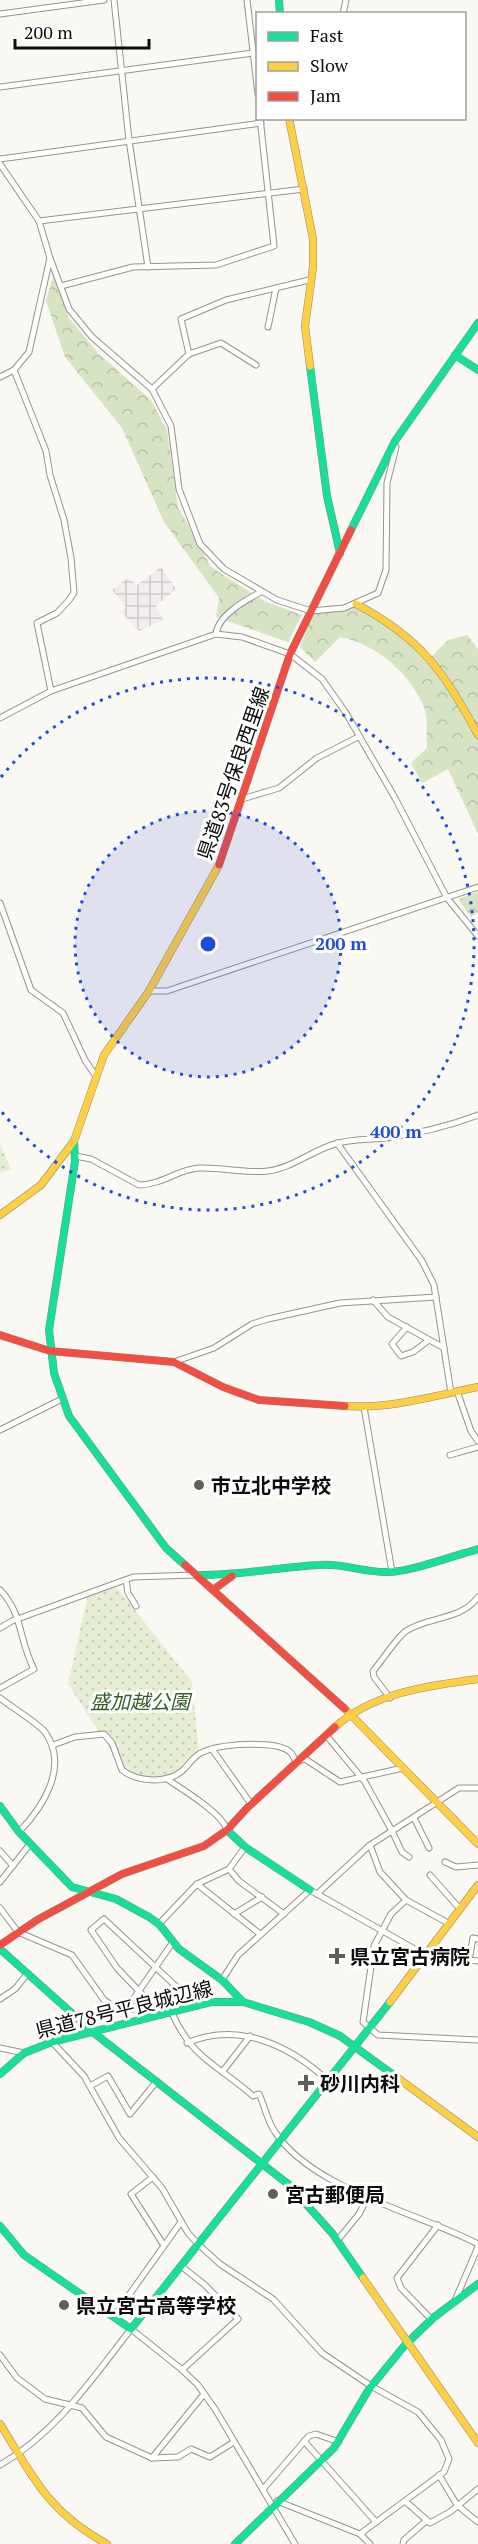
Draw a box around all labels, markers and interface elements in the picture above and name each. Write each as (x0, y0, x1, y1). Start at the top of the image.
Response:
scale bar (15, 12, 148, 50)
legend (256, 12, 466, 120)
text: 200 m (24, 20, 73, 44)
text: Fast (310, 23, 344, 47)
text: Slow (310, 53, 349, 77)
text: Jam (310, 83, 341, 107)
street label: 県道83号保良西里線 (191, 683, 275, 863)
text: 200 m (315, 931, 367, 955)
centre of rings (198, 934, 218, 954)
text: 400 m (370, 1119, 422, 1143)
place label: 市立北中学校 (211, 1472, 331, 1499)
marker: 市立北中学校 (192, 1478, 206, 1492)
park label: 盛加越公園 (90, 1688, 193, 1715)
place label: 県立宮古病院 (350, 1943, 470, 1970)
marker: 県立宮古病院 (328, 1947, 346, 1965)
street label: 県道78号平良城辺線 (33, 1974, 215, 2044)
place label: 砂川内科 (320, 2070, 400, 2097)
marker: 砂川内科 (297, 2074, 315, 2092)
place label: 宮古郵便局 (285, 2181, 385, 2208)
marker: 宮古郵便局 (266, 2187, 280, 2201)
place label: 県立宮古高等学校 (76, 2292, 236, 2319)
marker: 県立宮古高等学校 (57, 2298, 71, 2312)

